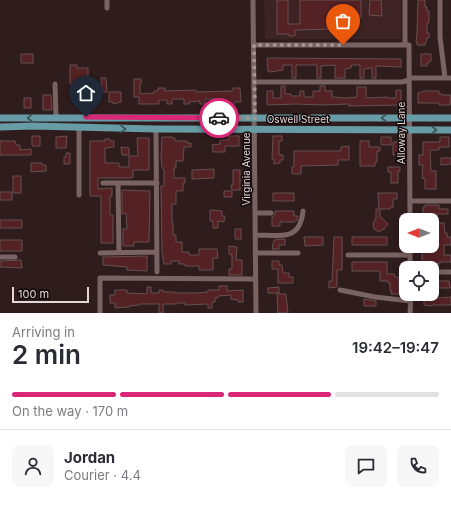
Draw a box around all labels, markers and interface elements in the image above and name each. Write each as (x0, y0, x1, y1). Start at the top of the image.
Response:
pin (326, 4, 360, 45)
icon: bag (332, 10, 354, 32)
pin (69, 76, 103, 117)
icon: home (75, 82, 97, 104)
courier (199, 98, 239, 138)
street label: Alloway Lane (395, 102, 407, 164)
icon: car (208, 107, 230, 129)
one-way arrow (27, 113, 33, 122)
street label: Oswell Street (267, 113, 330, 125)
one-way arrow (381, 114, 387, 122)
one-way arrow (120, 124, 126, 133)
one-way arrow (431, 126, 437, 134)
street label: Virginia Avenue (240, 132, 252, 206)
north arrow (399, 213, 439, 253)
map controls (399, 213, 439, 301)
button: locate (399, 261, 439, 301)
scale bar (12, 285, 89, 304)
text: 100 m (18, 287, 49, 301)
text: Arriving in (12, 324, 75, 340)
text: 19:42–19:47 (352, 338, 439, 357)
text: 2 min (12, 339, 81, 370)
text: On the way · 170 m (12, 403, 128, 419)
button: person (12, 445, 54, 487)
button: chat (345, 445, 387, 487)
button: phone (397, 445, 439, 487)
text: Jordan (64, 448, 115, 467)
text: Courier · 4.4 (64, 467, 141, 483)

